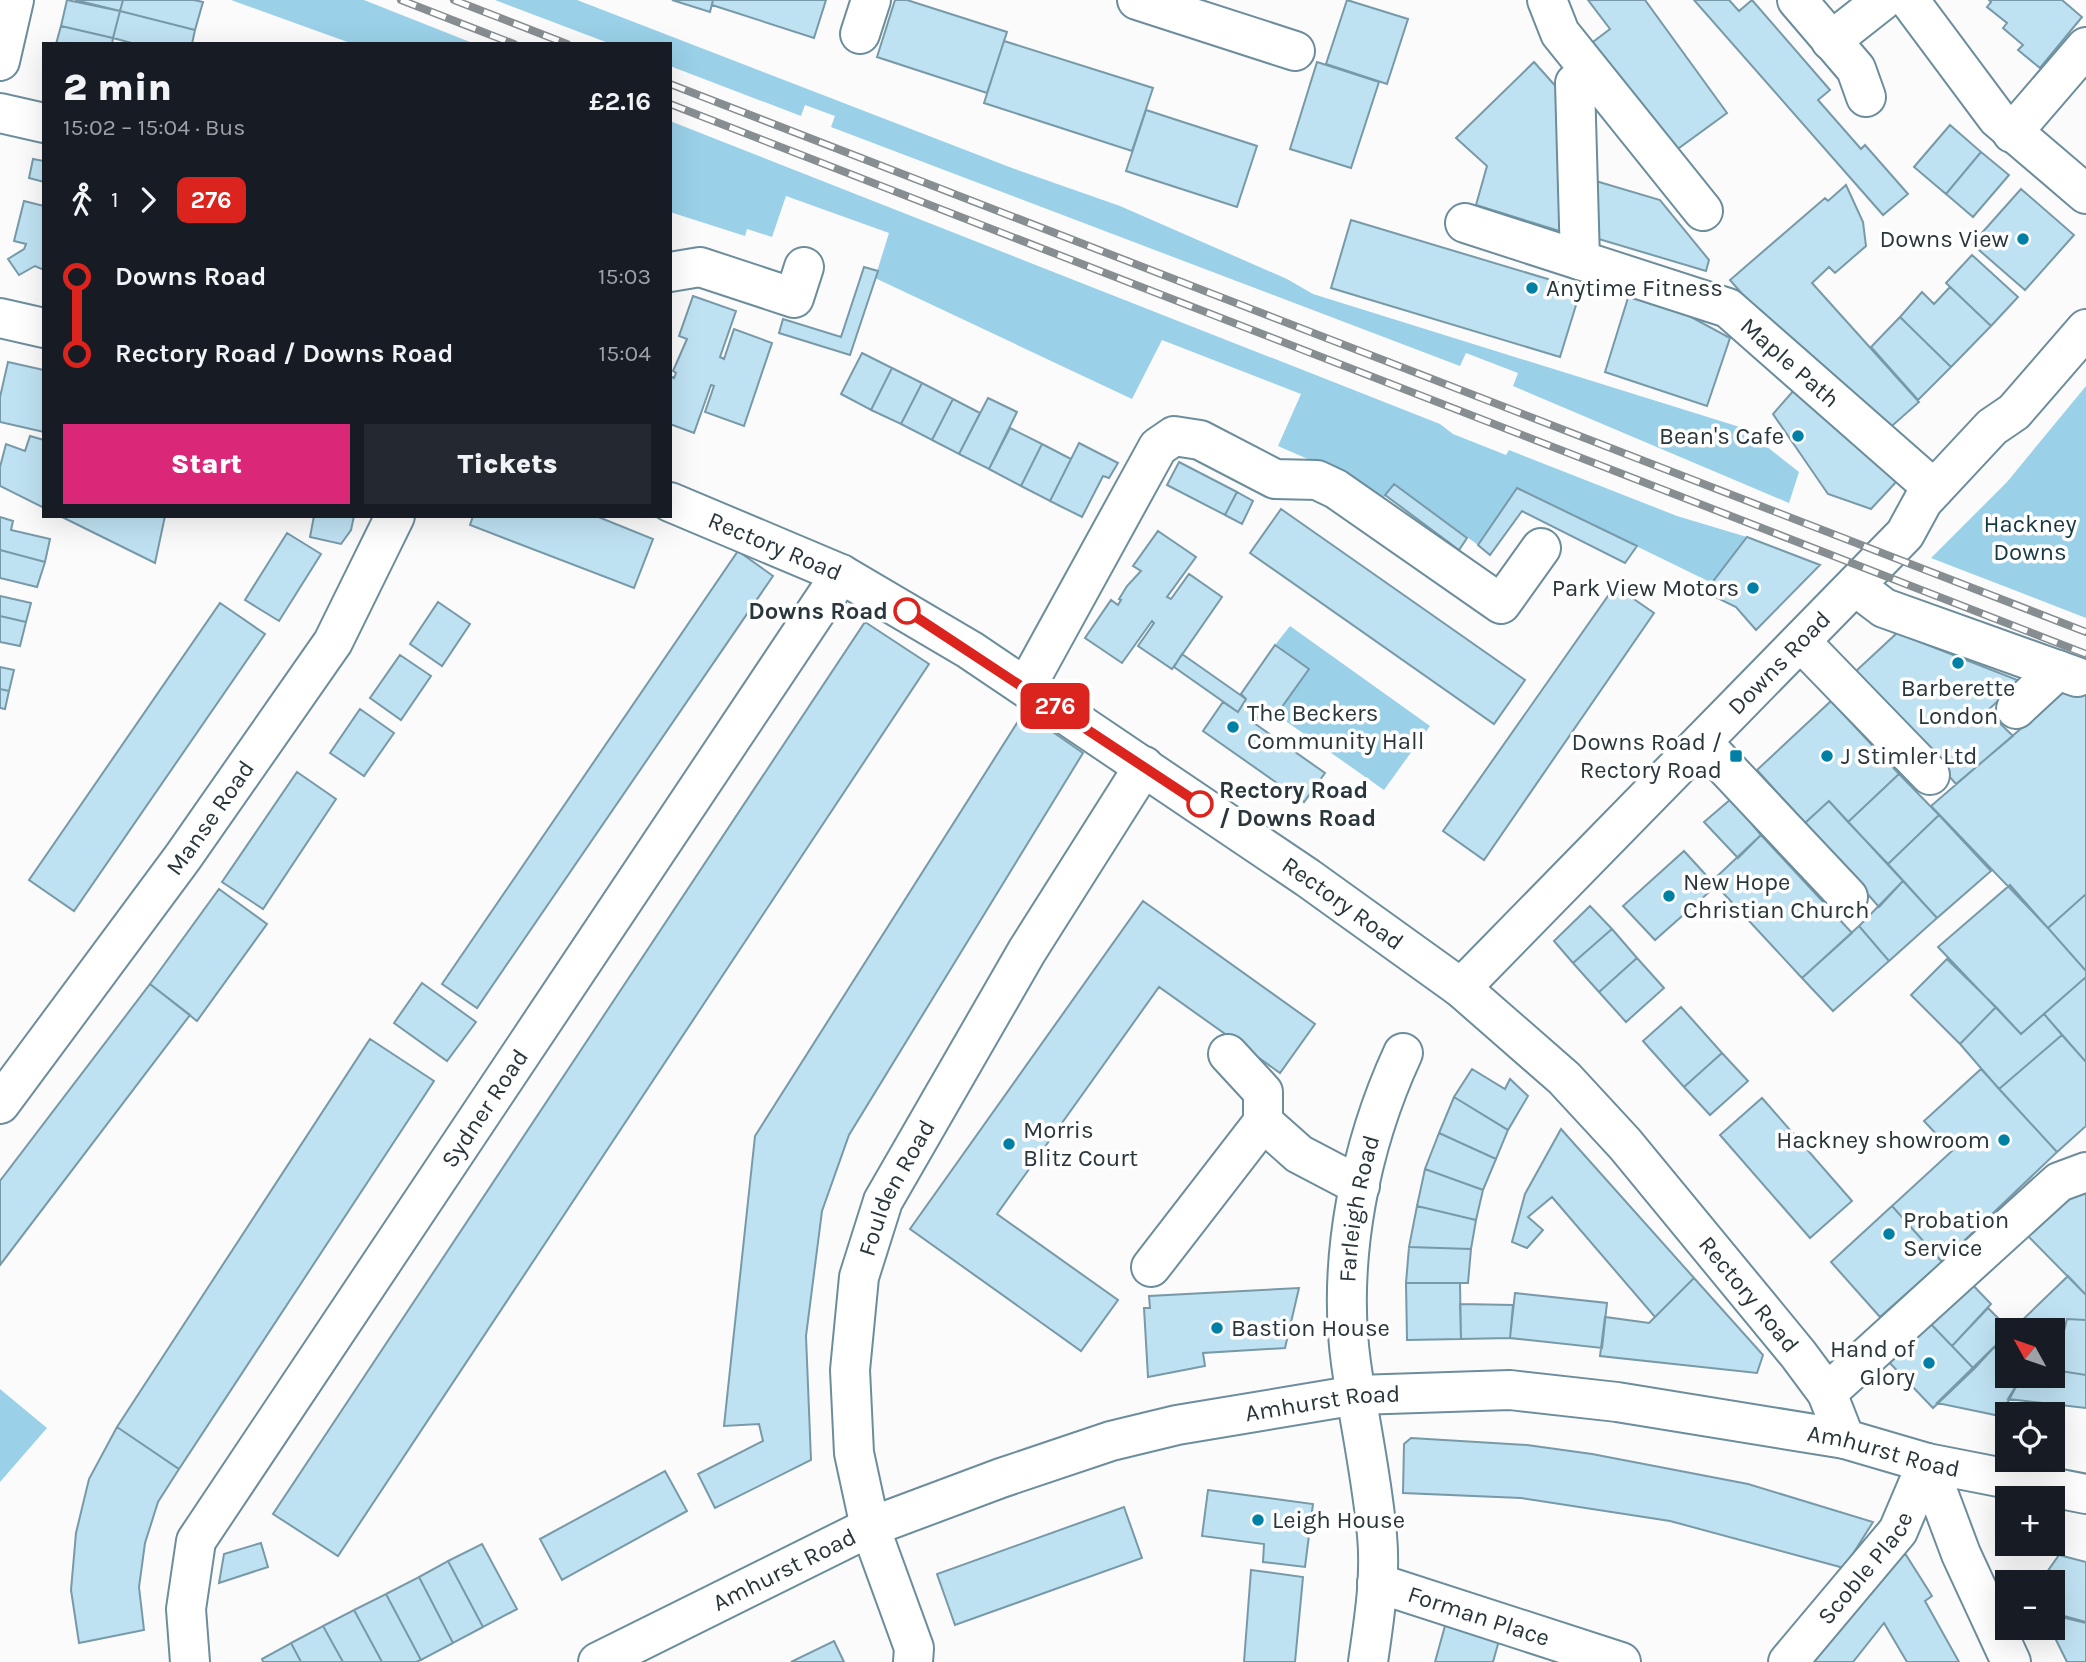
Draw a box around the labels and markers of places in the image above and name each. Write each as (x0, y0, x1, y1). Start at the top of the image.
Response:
place label: Downs View (1879, 225, 2009, 253)
marker: Downs View (2015, 231, 2031, 247)
place label: Anytime Fitness (1546, 274, 1723, 302)
marker: Anytime Fitness (1524, 280, 1540, 296)
place label: Bean's Cafe (1659, 422, 1784, 450)
marker: Bean's Cafe (1790, 428, 1806, 444)
place label: Park View Motors (1552, 574, 1739, 602)
marker: Park View Motors (1745, 580, 1761, 596)
place label: Downs Road (748, 597, 888, 625)
marker: Downs Road (894, 598, 920, 624)
marker: Barberette London (1950, 655, 1966, 671)
place label: Barberette London (1901, 674, 2015, 730)
place label: The Beckers Community Hall (1247, 699, 1425, 755)
marker: The Beckers Community Hall (1225, 719, 1241, 735)
place label: Downs Road / Rectory Road (1572, 728, 1722, 784)
place label: J Stimler Ltd (1841, 742, 1977, 770)
marker: Downs Road / Rectory Road (1728, 748, 1744, 764)
marker: J Stimler Ltd (1819, 748, 1835, 764)
place label: Rectory Road / Downs Road (1219, 776, 1376, 832)
marker: Rectory Road / Downs Road (1187, 791, 1213, 817)
place label: New Hope Christian Church (1683, 868, 1869, 924)
marker: New Hope Christian Church (1661, 888, 1677, 904)
place label: Morris Blitz Court (1023, 1116, 1138, 1172)
place label: Hackney showroom (1776, 1126, 1990, 1154)
marker: Hackney showroom (1996, 1132, 2012, 1148)
marker: Morris Blitz Court (1001, 1136, 1017, 1152)
place label: Probation Service (1903, 1206, 2009, 1262)
marker: Probation Service (1881, 1226, 1897, 1242)
place label: Bastion House (1231, 1314, 1390, 1342)
marker: Bastion House (1209, 1320, 1225, 1336)
place label: Hand of Glory (1830, 1335, 1916, 1391)
marker: Hand of Glory (1921, 1355, 1937, 1371)
place label: Leigh House (1272, 1506, 1405, 1534)
marker: Leigh House (1250, 1512, 1266, 1528)

